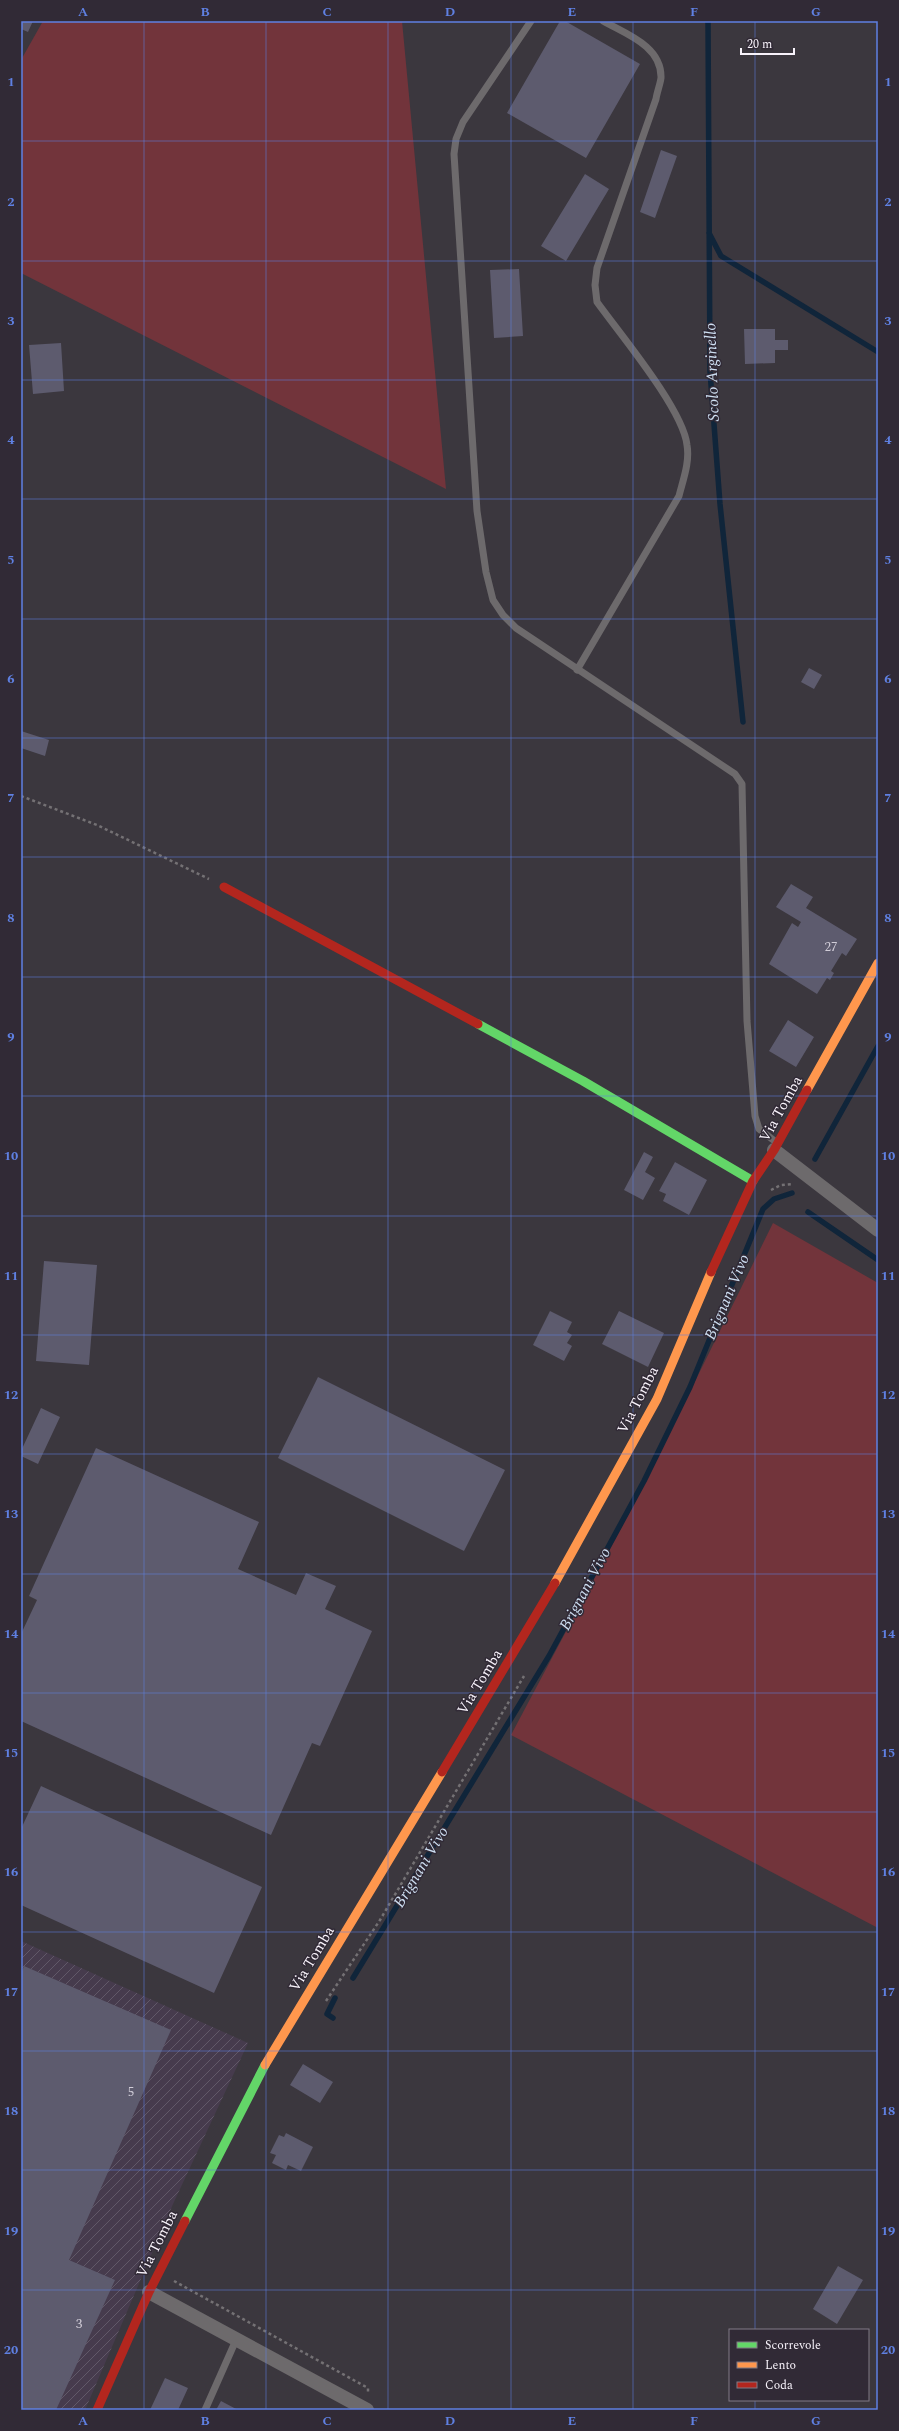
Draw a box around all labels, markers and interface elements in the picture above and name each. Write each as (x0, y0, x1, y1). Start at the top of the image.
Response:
text: A (78, 2, 88, 22)
text: B (200, 2, 210, 22)
text: C (322, 2, 332, 22)
text: D (445, 2, 455, 22)
text: E (568, 2, 577, 22)
text: F (690, 2, 698, 22)
text: G (811, 2, 821, 22)
scale bar (741, 30, 794, 56)
text: 20 m (747, 35, 772, 54)
text: 1 (7, 72, 15, 92)
text: 1 (884, 72, 892, 92)
text: 2 (7, 192, 15, 212)
text: 2 (884, 192, 892, 212)
text: 3 (7, 311, 15, 331)
text: 3 (884, 311, 892, 331)
water label: Scolo Arginello (698, 322, 726, 422)
text: 4 (7, 430, 15, 450)
text: 4 (884, 430, 892, 450)
text: 5 (7, 550, 15, 570)
text: 5 (884, 550, 892, 570)
text: 6 (7, 669, 15, 689)
text: 6 (884, 669, 892, 689)
text: 7 (7, 788, 15, 808)
text: 7 (884, 788, 892, 808)
text: 8 (7, 908, 15, 928)
text: 8 (884, 908, 892, 928)
house number: 27 (825, 937, 838, 957)
text: 9 (7, 1027, 15, 1047)
text: 9 (884, 1027, 892, 1047)
street label: Via Tomba (753, 1071, 809, 1146)
text: 10 (4, 1146, 18, 1166)
text: 10 (881, 1146, 895, 1166)
water label: Brignani Vivo (698, 1250, 756, 1344)
text: 11 (4, 1266, 18, 1286)
text: 11 (881, 1266, 895, 1286)
street label: Via Tomba (611, 1362, 665, 1438)
text: 12 (4, 1385, 18, 1405)
text: 12 (881, 1385, 895, 1405)
text: 13 (4, 1504, 18, 1524)
text: 13 (881, 1504, 895, 1524)
water label: Brignani Vivo (553, 1543, 617, 1635)
text: 14 (4, 1624, 19, 1644)
text: 14 (881, 1624, 896, 1644)
street label: Via Tomba (451, 1644, 509, 1719)
text: 15 (4, 1743, 18, 1763)
text: 15 (881, 1743, 895, 1763)
water label: Brignani Vivo (387, 1822, 455, 1912)
text: 16 (4, 1862, 18, 1882)
text: 16 (881, 1862, 895, 1882)
street label: Via Tomba (283, 1921, 341, 1996)
text: 17 (4, 1982, 18, 2002)
text: 17 (881, 1982, 895, 2002)
house number: 5 (128, 2082, 134, 2102)
text: 18 (4, 2101, 18, 2121)
text: 18 (881, 2101, 895, 2121)
street label: Via Tomba (130, 2206, 184, 2282)
text: 19 (4, 2221, 18, 2241)
text: 19 (881, 2221, 895, 2241)
house number: 3 (76, 2314, 83, 2334)
legend (729, 2329, 869, 2401)
text: Scorrevole (765, 2336, 821, 2355)
text: 20 (4, 2340, 18, 2360)
text: 20 (881, 2340, 895, 2360)
text: Lento (765, 2356, 796, 2375)
text: Coda (765, 2376, 793, 2395)
text: A (78, 2411, 88, 2431)
text: B (200, 2411, 210, 2431)
text: C (322, 2411, 332, 2431)
text: D (445, 2411, 455, 2431)
text: E (568, 2411, 577, 2431)
text: F (690, 2411, 698, 2431)
text: G (811, 2411, 821, 2431)

